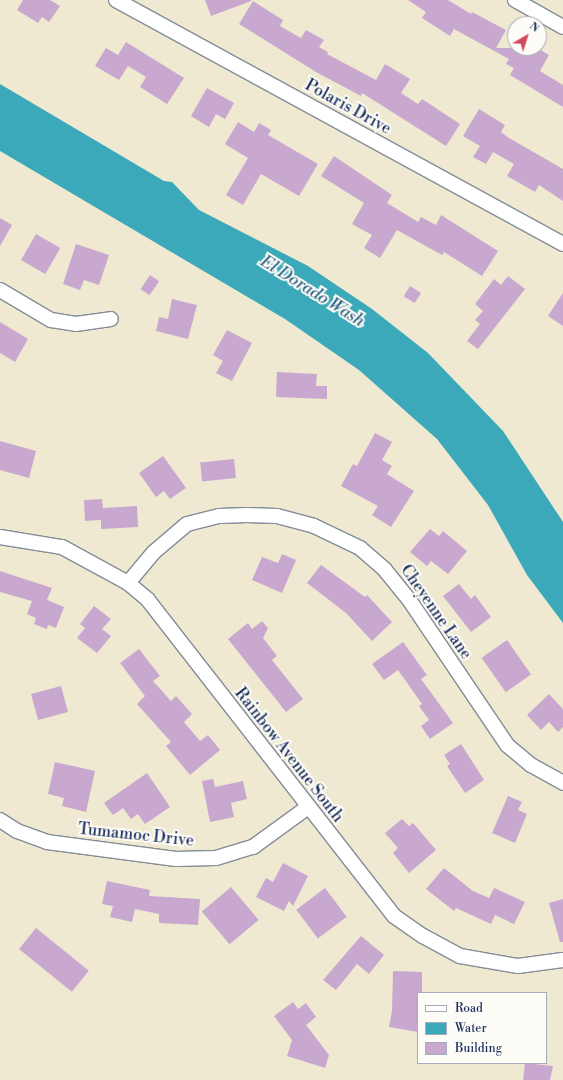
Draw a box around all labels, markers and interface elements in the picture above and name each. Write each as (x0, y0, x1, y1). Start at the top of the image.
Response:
north arrow (507, 16, 547, 56)
text: N (526, 19, 542, 36)
street label: Polaris Drive (302, 76, 394, 138)
water label: El Dorado Wash (256, 252, 368, 332)
street label: Cheyenne Lane (396, 561, 476, 663)
street label: Rainbow Avenue South (231, 684, 347, 826)
street label: Tumamoc Drive (77, 819, 195, 851)
legend (417, 992, 547, 1064)
text: Road (455, 1001, 483, 1016)
text: Water (455, 1021, 487, 1036)
text: Building (455, 1041, 502, 1056)

